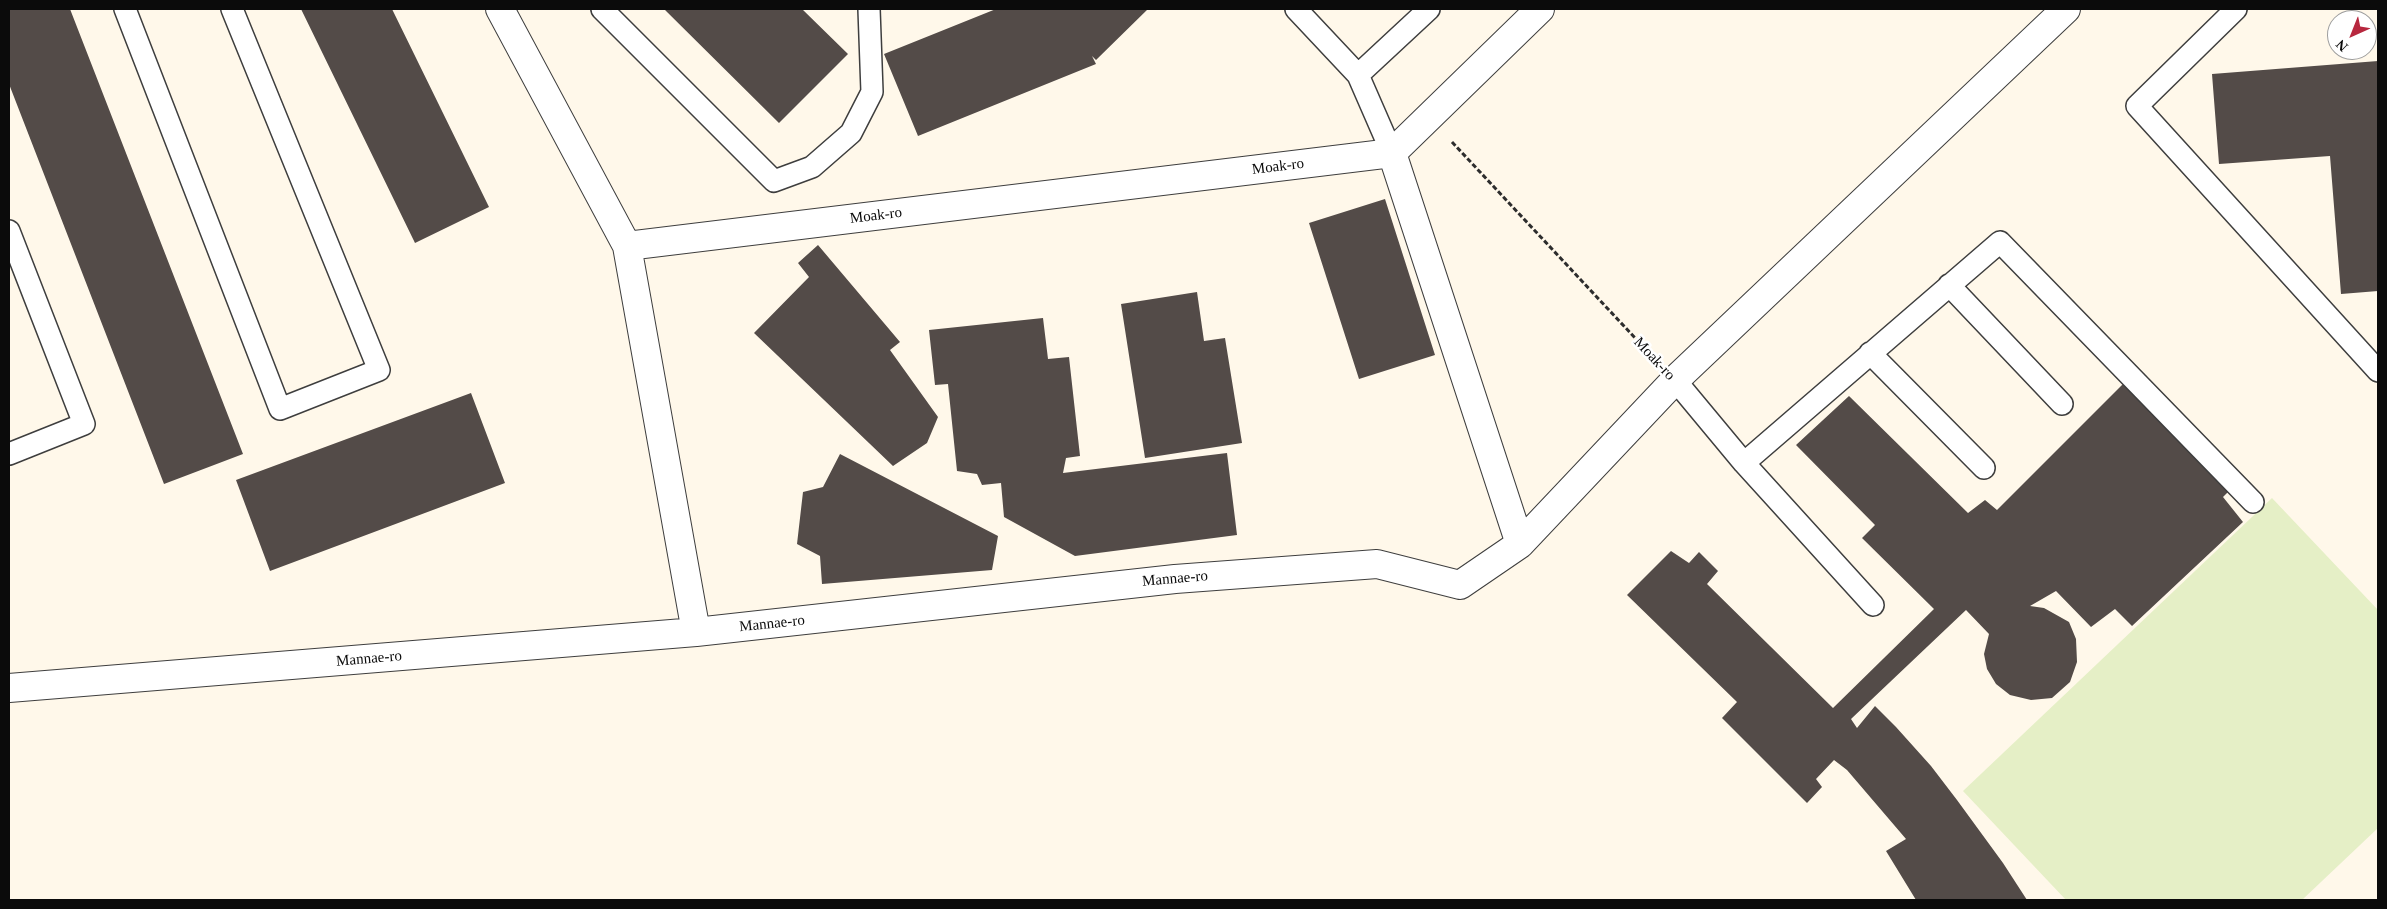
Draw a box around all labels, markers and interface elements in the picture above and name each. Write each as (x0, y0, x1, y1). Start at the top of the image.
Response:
north arrow (2327, 10, 2377, 60)
text: N (2333, 37, 2351, 54)
street label: Moak-ro (1251, 155, 1305, 179)
street label: Moak-ro (849, 204, 903, 228)
street label: Moak-ro (1630, 334, 1678, 384)
street label: Mannae-ro (1141, 567, 1209, 591)
street label: Mannae-ro (738, 612, 806, 636)
street label: Mannae-ro (335, 647, 403, 671)

